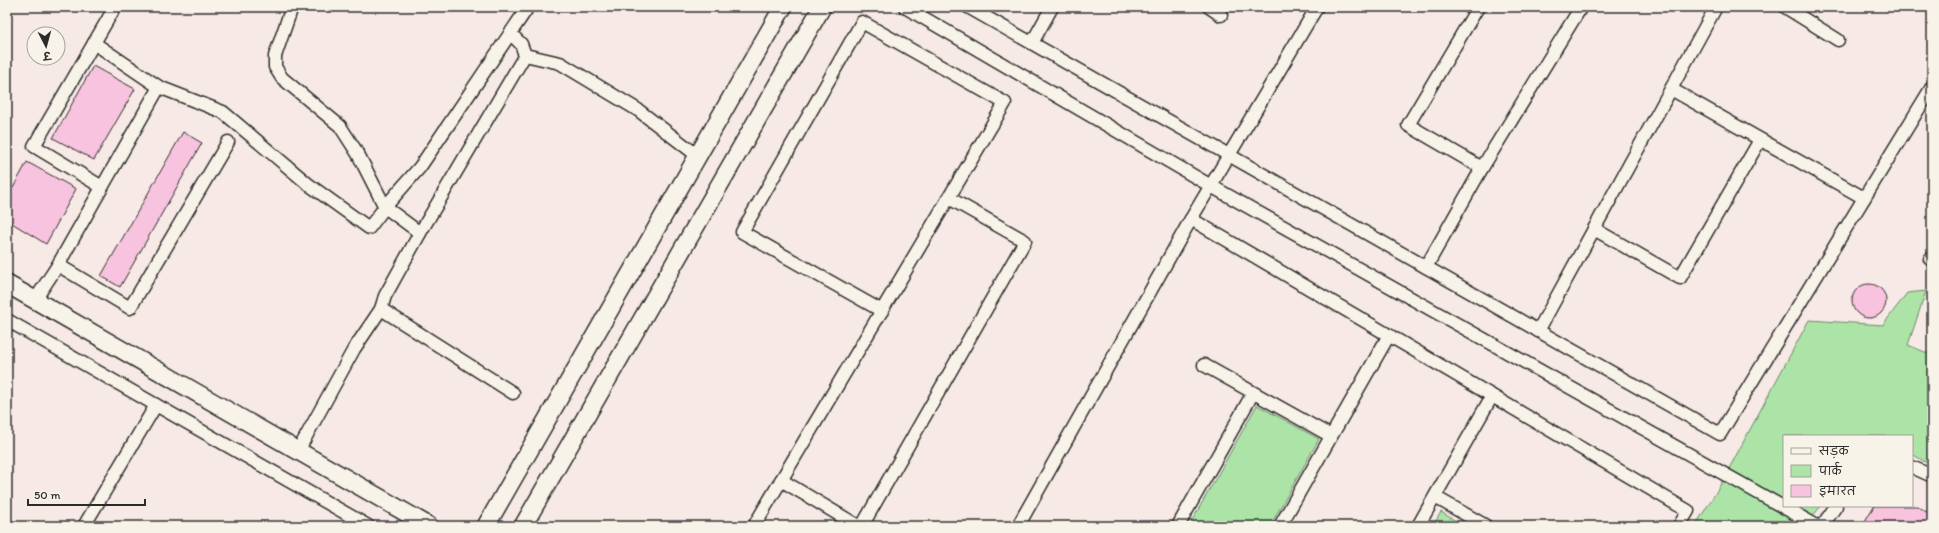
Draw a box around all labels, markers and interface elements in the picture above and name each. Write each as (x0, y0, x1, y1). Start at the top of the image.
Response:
north arrow (26, 26, 66, 66)
text: उ (41, 48, 52, 62)
legend (1783, 435, 1913, 507)
text: सड़क (1818, 444, 1850, 459)
text: पार्क (1818, 461, 1843, 478)
scale bar (28, 481, 145, 507)
text: इमारत (1819, 484, 1857, 498)
text: 50 m (34, 488, 60, 502)

